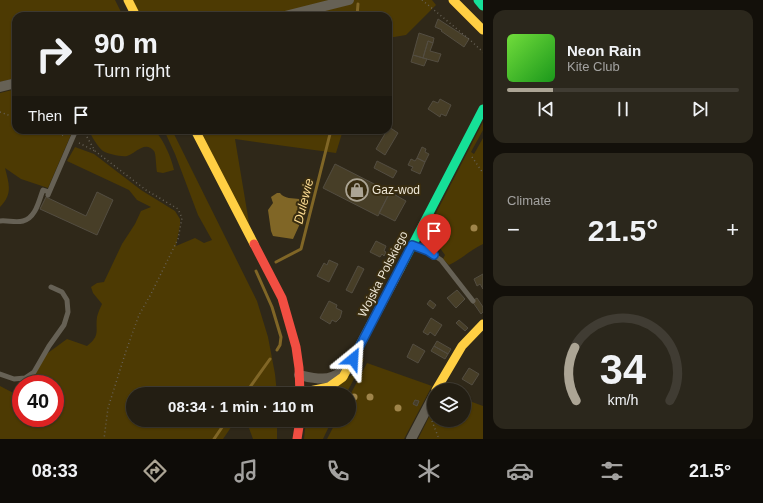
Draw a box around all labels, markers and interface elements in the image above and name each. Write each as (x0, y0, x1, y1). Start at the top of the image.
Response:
icon: right (28, 28, 80, 80)
text: 90 m (94, 28, 158, 59)
text: Neon Rain (567, 42, 641, 59)
text: Kite Club (567, 59, 620, 74)
text: Turn right (94, 61, 170, 81)
icon: previous (535, 98, 557, 120)
icon: pause (612, 98, 634, 120)
icon: next (689, 98, 711, 120)
icon: arrive (70, 104, 92, 126)
text: Then (28, 107, 62, 124)
water label: Dulewie (291, 177, 316, 225)
shop icon: Gaz-wod (344, 177, 370, 203)
place label: Gaz-wod (372, 183, 420, 197)
text: Climate (507, 193, 551, 208)
pin (417, 214, 451, 255)
text: 21.5° (588, 214, 658, 247)
text: − (507, 217, 520, 242)
text: + (726, 217, 739, 242)
icon: arrive (423, 220, 445, 242)
street label: Wojska Polskiego (355, 228, 411, 319)
position arrow (332, 338, 374, 380)
text: 34 (600, 345, 646, 392)
speed limit sign: 40 (12, 375, 64, 427)
map controls (427, 383, 471, 427)
button: layers (427, 383, 471, 427)
text: km/h (608, 391, 639, 407)
text: 08:34 · 1 min · 110 m (168, 398, 314, 415)
icon: directions (141, 457, 169, 485)
icon: music (232, 457, 260, 485)
icon: phone (324, 457, 352, 485)
icon: climate (415, 457, 443, 485)
icon: car (506, 457, 534, 485)
icon: filters (598, 457, 626, 485)
text: 08:33 (32, 461, 78, 481)
text: 21.5° (689, 461, 731, 481)

